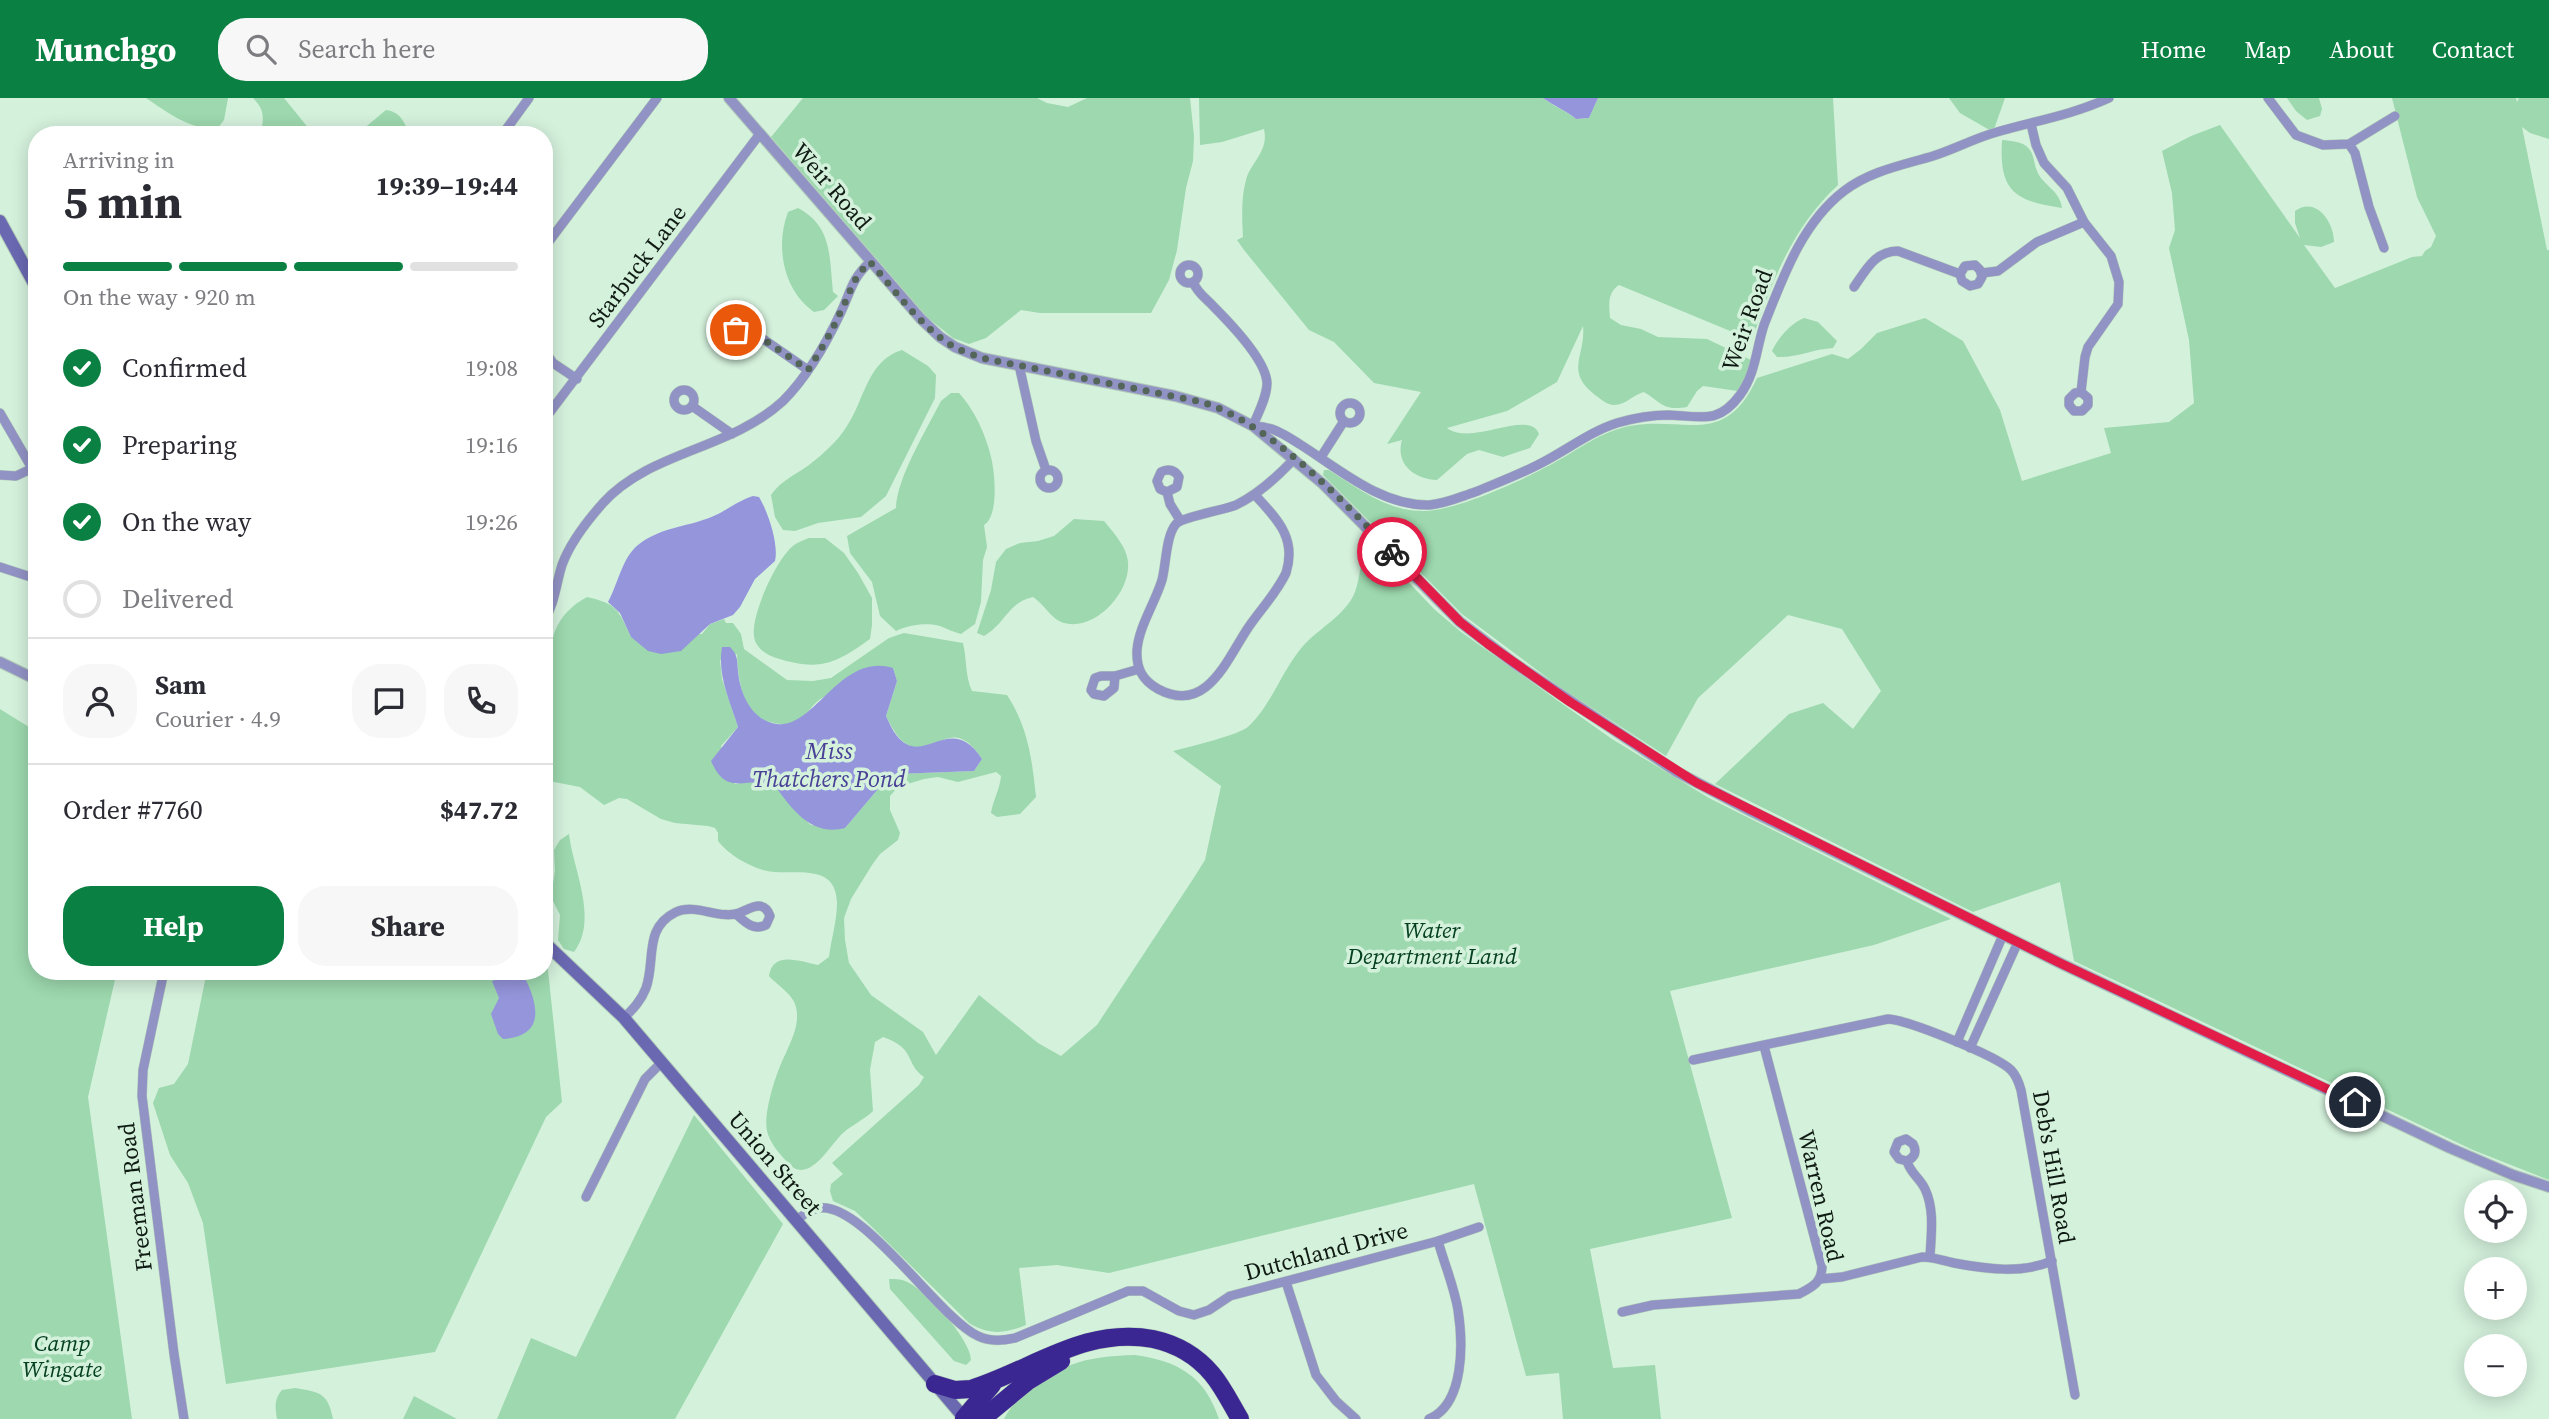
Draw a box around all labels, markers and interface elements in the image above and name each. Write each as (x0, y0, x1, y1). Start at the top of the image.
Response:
search box (218, 18, 708, 81)
text: Munchgo (35, 27, 176, 72)
icon: search (242, 30, 280, 68)
text: Search here (298, 31, 435, 67)
text: Home (2141, 33, 2206, 66)
text: Map (2244, 33, 2291, 66)
text: About (2329, 33, 2394, 66)
text: Contact (2432, 33, 2514, 66)
street label: Weir Road (785, 135, 879, 237)
text: Arriving in (63, 144, 175, 176)
text: 19:39–19:44 (376, 168, 518, 204)
text: 5 min (63, 170, 182, 233)
street label: Starbuck Lane (580, 198, 694, 334)
street label: Weir Road (1714, 265, 1780, 375)
text: On the way · 920 m (63, 281, 256, 313)
pin (706, 300, 766, 360)
icon: bag (717, 311, 755, 349)
icon: check (63, 349, 101, 387)
text: Confirmed (122, 350, 247, 386)
text: 19:08 (465, 352, 518, 384)
icon: check (63, 426, 101, 464)
text: Preparing (122, 427, 237, 463)
text: 19:16 (465, 429, 518, 461)
icon: check (63, 503, 101, 541)
text: On the way (122, 504, 251, 540)
text: 19:26 (465, 506, 518, 538)
courier (1357, 517, 1427, 587)
icon: bike (1373, 533, 1411, 571)
text: Delivered (122, 581, 233, 617)
button: person (63, 664, 137, 738)
button: chat (352, 664, 426, 738)
button: phone (444, 664, 518, 738)
text: Sam (155, 667, 206, 703)
text: Courier · 4.9 (155, 703, 281, 735)
water label: Miss Thatchers Pond (752, 734, 906, 795)
text: Order #7760 (63, 792, 203, 828)
text: $47.72 (440, 792, 518, 828)
button: Help (63, 886, 284, 966)
button: Share (298, 886, 518, 966)
park label: Water Department Land (1346, 914, 1517, 972)
pin (2325, 1072, 2385, 1132)
icon: home (2336, 1083, 2374, 1121)
street label: Deb's Hill Road (2025, 1088, 2083, 1246)
street label: Union Street (721, 1104, 829, 1222)
street label: Freeman Road (110, 1121, 160, 1273)
street label: Warren Road (1790, 1127, 1852, 1265)
map controls (2464, 1180, 2527, 1397)
button: locate (2464, 1180, 2527, 1243)
street label: Dutchland Drive (1241, 1214, 1411, 1288)
button: + (2464, 1257, 2527, 1320)
park label: Camp Wingate (22, 1327, 102, 1385)
button: − (2464, 1334, 2527, 1397)

